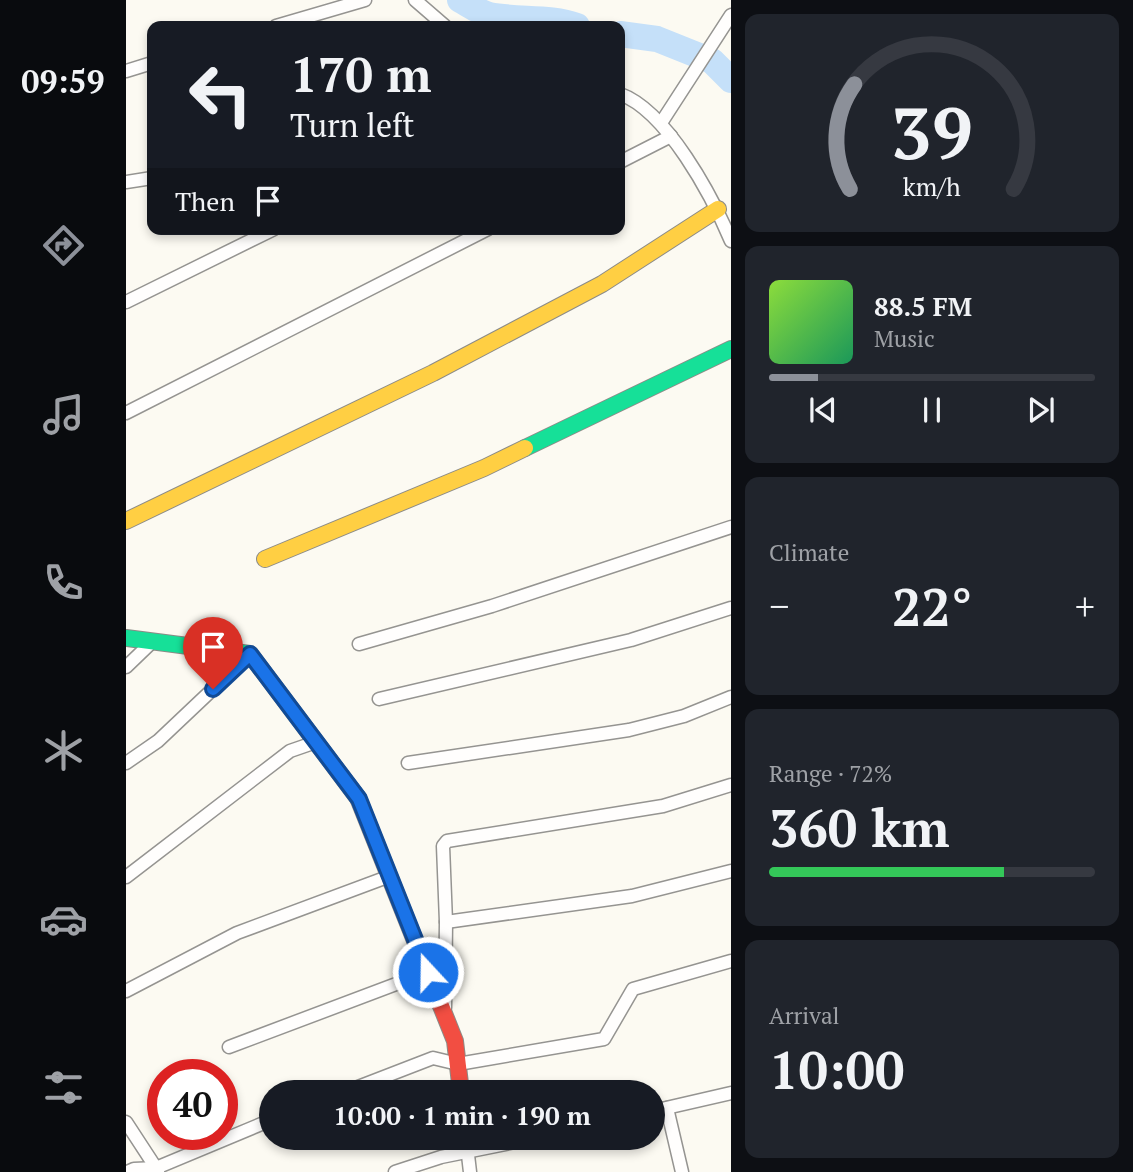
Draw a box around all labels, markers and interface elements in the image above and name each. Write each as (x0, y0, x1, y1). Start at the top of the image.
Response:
text: 170 m (290, 41, 432, 106)
icon: left (175, 49, 266, 140)
text: 09:59 (21, 60, 105, 102)
text: 39 (891, 83, 973, 180)
text: Turn left (290, 104, 414, 146)
text: km/h (903, 170, 961, 203)
icon: arrive (249, 182, 287, 220)
text: Then (175, 184, 235, 218)
icon: directions (39, 221, 88, 270)
text: 88.5 FM (874, 289, 972, 323)
text: Music (874, 323, 935, 354)
icon: music (39, 390, 88, 439)
icon: previous (804, 391, 842, 429)
icon: pause (913, 391, 951, 429)
icon: next (1022, 391, 1060, 429)
text: Climate (769, 537, 849, 568)
icon: phone (39, 558, 88, 607)
text: 22° (892, 572, 972, 641)
text: − (769, 581, 789, 631)
text: + (1075, 581, 1095, 631)
pin (183, 617, 243, 689)
icon: arrive (194, 628, 232, 666)
icon: climate (39, 726, 88, 775)
text: Range · 72% (769, 758, 892, 789)
text: 360 km (769, 793, 950, 862)
icon: car (39, 895, 88, 944)
position arrow (391, 935, 465, 1009)
text: Arrival (769, 1000, 840, 1031)
text: 10:00 (769, 1035, 904, 1104)
speed limit sign: 40 (147, 1059, 238, 1150)
icon: filters (39, 1063, 88, 1112)
text: 10:00 · 1 min · 190 m (333, 1098, 591, 1132)

